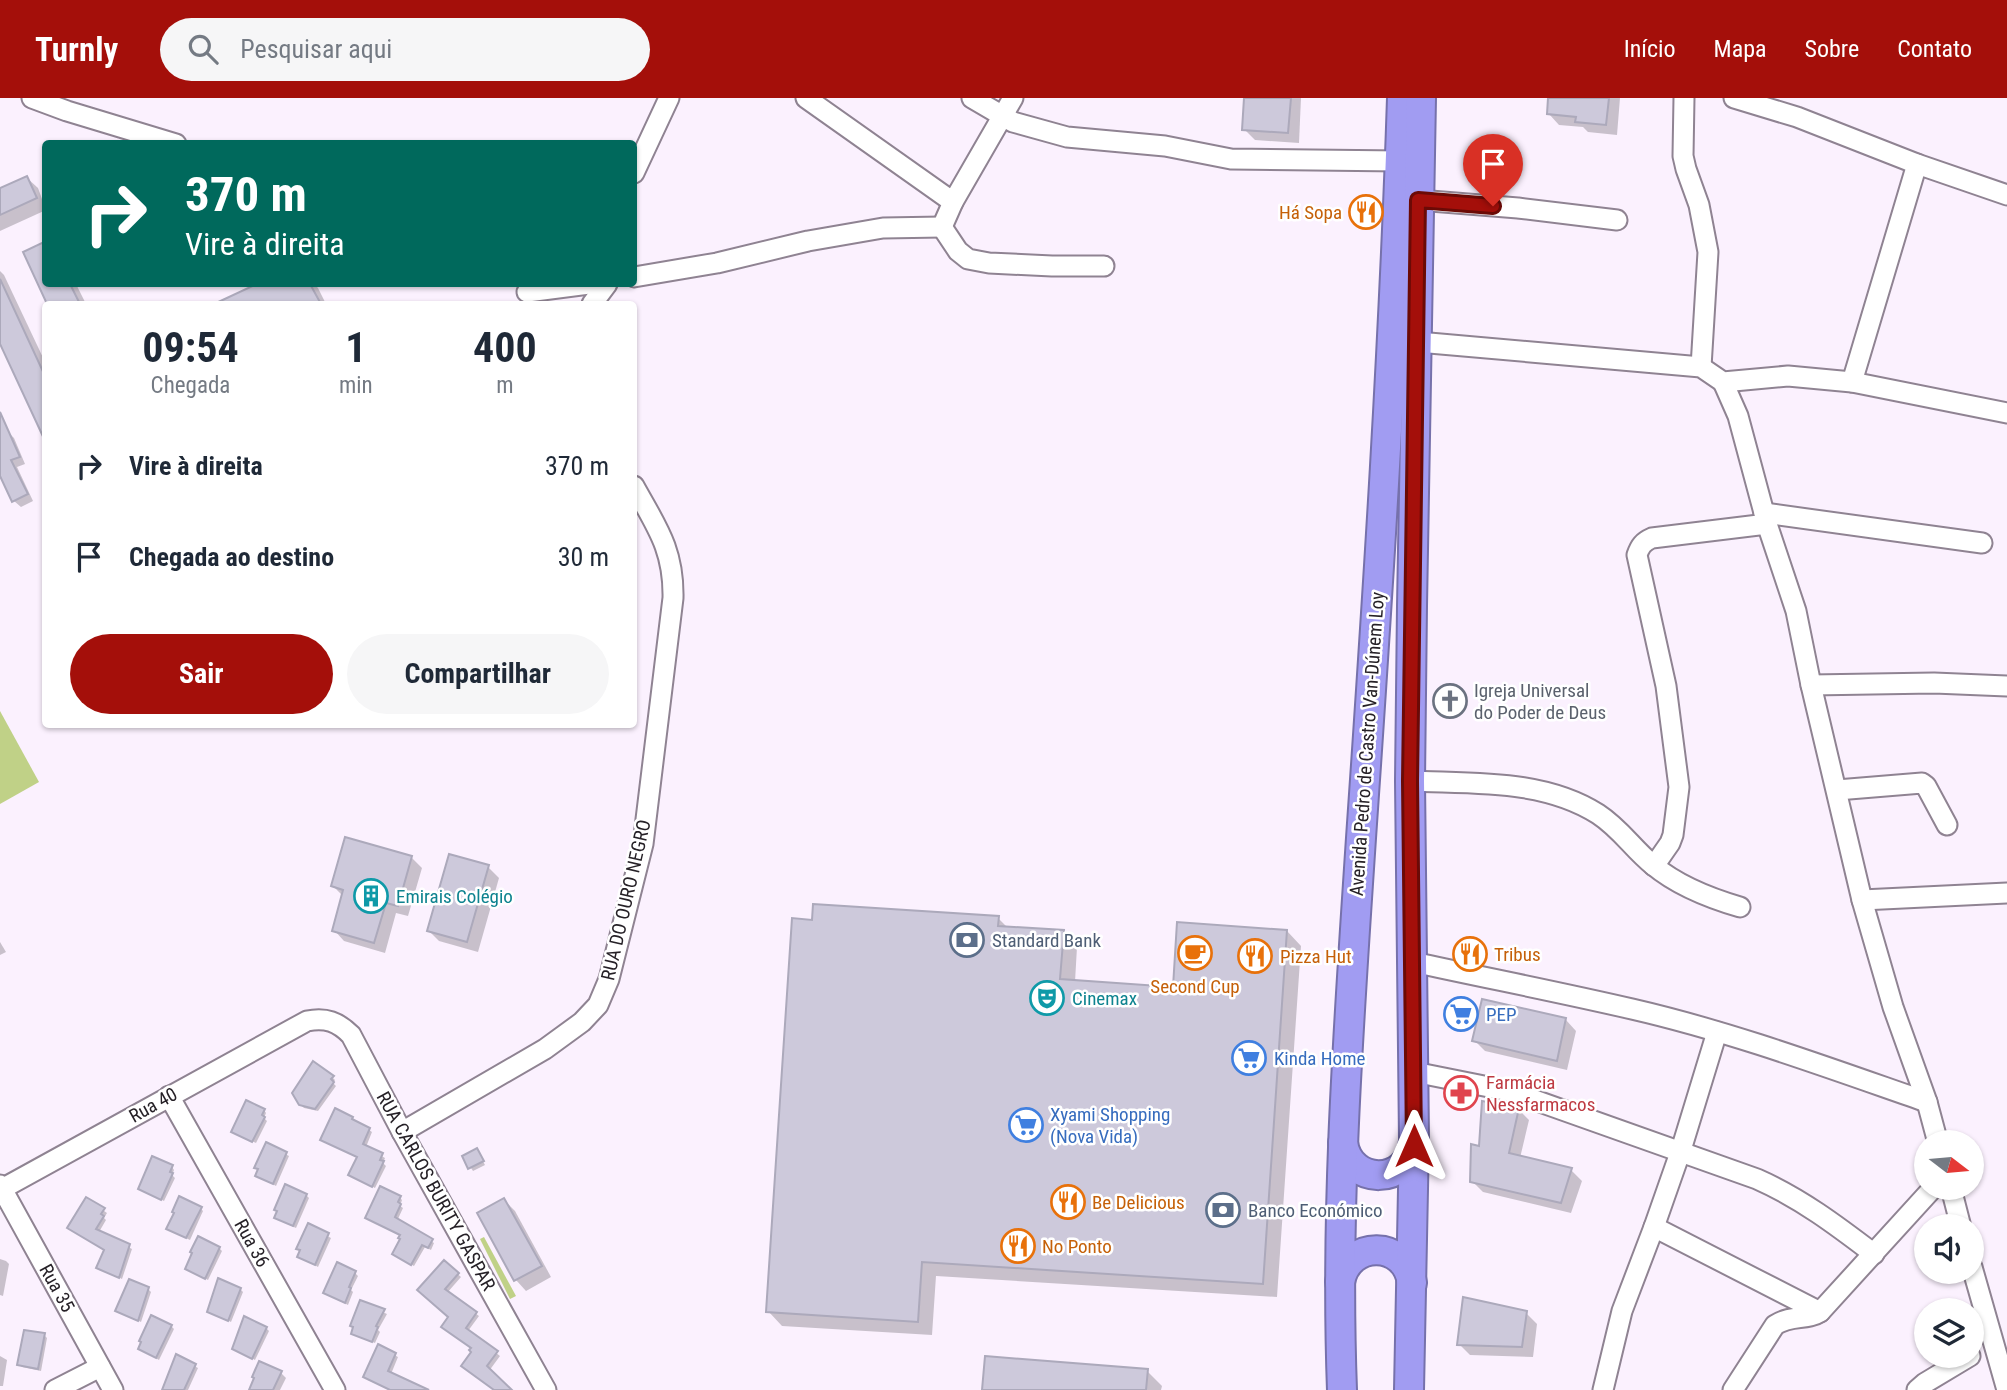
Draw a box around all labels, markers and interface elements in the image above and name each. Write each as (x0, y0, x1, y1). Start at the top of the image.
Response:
search box (160, 18, 650, 81)
text: Turnly (35, 30, 118, 69)
icon: search (184, 30, 222, 68)
text: Pesquisar aqui (240, 34, 392, 64)
text: Início (1624, 35, 1676, 63)
text: Mapa (1714, 35, 1767, 63)
text: Sobre (1805, 35, 1859, 63)
text: Contato (1897, 35, 1972, 63)
pin (1463, 134, 1523, 206)
icon: arrive (1474, 145, 1512, 183)
text: 370 m (185, 166, 307, 223)
icon: right (70, 168, 161, 259)
restaurant icon: Há Sopa (1347, 193, 1385, 231)
place label: Há Sopa (1279, 201, 1342, 224)
text: Vire à direita (185, 225, 345, 263)
text: 09:54 (142, 323, 239, 372)
text: 1 (345, 323, 366, 372)
text: 400 (473, 323, 537, 372)
text: Chegada (151, 372, 230, 399)
text: min (339, 372, 373, 399)
text: m (496, 372, 513, 399)
icon: right (70, 447, 108, 485)
text: Vire à direita (129, 451, 263, 481)
text: 370 m (545, 451, 609, 481)
icon: arrive (70, 538, 108, 576)
text: Chegada ao destino (129, 542, 334, 572)
text: 30 m (558, 542, 609, 572)
street label: Avenida Pedro de Castro Van-Dúnem Loy (1345, 591, 1389, 897)
button: Sair (70, 634, 333, 714)
button: Compartilhar (347, 634, 609, 714)
place label: Igreja Universal do Poder de Deus (1474, 679, 1606, 724)
church icon: Igreja Universal do Poder de Deus (1431, 682, 1469, 720)
street label: RUA DO OURO NEGRO (596, 817, 656, 983)
building icon: Emirais Colégio (352, 877, 390, 915)
place label: Emirais Colégio (396, 885, 513, 908)
bank icon: Standard Bank (948, 921, 986, 959)
place label: Standard Bank (992, 929, 1101, 952)
cafe icon: Second Cup (1176, 934, 1214, 972)
restaurant icon: Tribus (1451, 935, 1489, 973)
restaurant icon: Pizza Hut (1236, 937, 1274, 975)
place label: Tribus (1494, 943, 1541, 966)
place label: Pizza Hut (1280, 945, 1352, 968)
place label: Second Cup (1150, 975, 1240, 998)
theatre icon: Cinemax (1028, 979, 1066, 1017)
place label: Cinemax (1072, 987, 1137, 1010)
supermarket icon: PEP (1442, 995, 1480, 1033)
place label: PEP (1486, 1003, 1517, 1026)
supermarket icon: Kinda Home (1230, 1039, 1268, 1077)
place label: Kinda Home (1274, 1047, 1365, 1070)
place label: Farmácia Nessfarmacos (1486, 1071, 1595, 1116)
pharmacy icon: Farmácia Nessfarmacos (1442, 1074, 1480, 1112)
street label: Rua 40 (125, 1082, 181, 1128)
street label: RUA CARLOS BURITY GASPAR (372, 1087, 500, 1295)
place label: Xyami Shopping (Nova Vida) (1050, 1103, 1170, 1148)
supermarket icon: Xyami Shopping (Nova Vida) (1007, 1106, 1045, 1144)
position arrow (1377, 1109, 1451, 1183)
north arrow (1914, 1130, 1984, 1200)
map controls (1914, 1130, 1984, 1368)
restaurant icon: Be Delicious (1049, 1183, 1087, 1221)
place label: Be Delicious (1092, 1191, 1185, 1214)
bank icon: Banco Económico (1204, 1191, 1242, 1229)
place label: Banco Económico (1248, 1199, 1383, 1222)
button: sound (1914, 1214, 1984, 1284)
street label: Rua 36 (229, 1215, 275, 1271)
restaurant icon: No Ponto (999, 1227, 1037, 1265)
place label: No Ponto (1042, 1235, 1112, 1258)
street label: Rua 35 (34, 1260, 80, 1316)
button: layers (1914, 1298, 1984, 1368)

